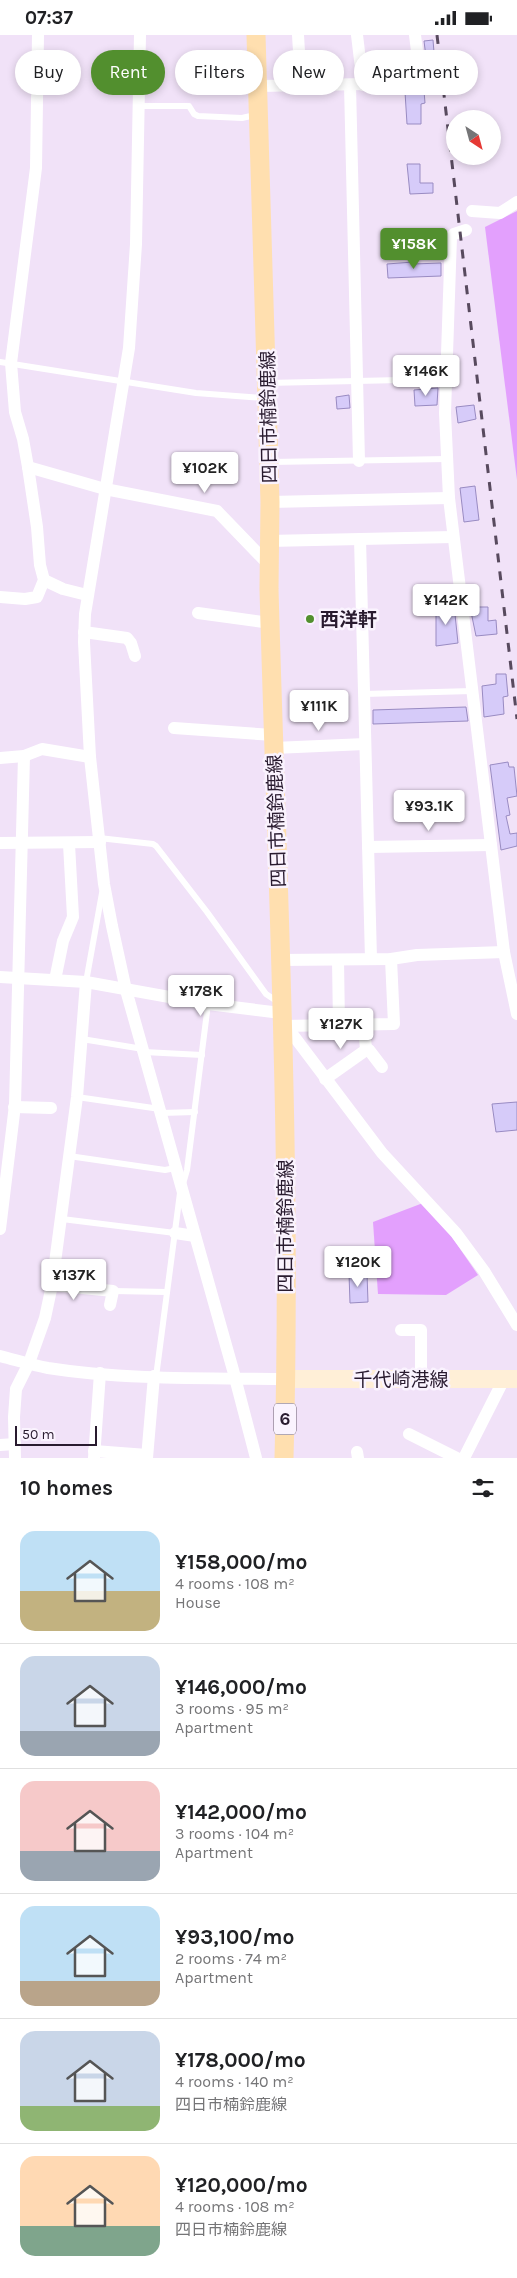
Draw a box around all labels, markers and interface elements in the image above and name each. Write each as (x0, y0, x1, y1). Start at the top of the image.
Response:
text: 07:37 (25, 7, 73, 29)
chip: Buy (15, 50, 81, 95)
chip: Rent (91, 50, 165, 95)
chip: Filters (175, 50, 263, 95)
chip: New (273, 50, 344, 95)
chip: Apartment (354, 50, 478, 95)
north arrow (446, 110, 501, 165)
map controls (446, 110, 501, 165)
pin: ¥158K (379, 227, 449, 270)
text: ¥158K (391, 234, 437, 253)
street label: 四日市楠鈴鹿線 (257, 350, 281, 484)
pin: ¥146K (391, 355, 461, 397)
text: ¥146K (404, 361, 448, 380)
pin: ¥102K (170, 451, 240, 494)
text: ¥102K (182, 458, 228, 477)
pin: ¥142K (411, 583, 481, 626)
text: ¥142K (424, 590, 468, 609)
place label: 西洋軒 (320, 609, 377, 631)
marker: 西洋軒 (304, 613, 316, 625)
pin: ¥111K (284, 689, 354, 732)
text: ¥111K (301, 696, 337, 715)
street label: 四日市楠鈴鹿線 (264, 754, 290, 888)
pin: ¥93.1K (388, 789, 470, 832)
text: ¥93.1K (405, 796, 453, 815)
pin: ¥178K (166, 975, 236, 1017)
text: ¥178K (179, 981, 223, 1000)
pin: ¥127K (306, 1007, 376, 1050)
text: ¥127K (319, 1014, 363, 1033)
street label: 四日市楠鈴鹿線 (275, 1159, 297, 1293)
pin: ¥120K (323, 1245, 393, 1288)
text: ¥120K (335, 1252, 381, 1271)
pin: ¥137K (39, 1259, 109, 1301)
text: ¥137K (52, 1265, 96, 1284)
street label: 千代崎港線 (353, 1369, 449, 1391)
road number: 6 (274, 1403, 296, 1435)
scale bar (15, 1423, 98, 1446)
text: 50 m (22, 1426, 55, 1443)
icon: filters (469, 1474, 497, 1502)
text: 10 homes (20, 1476, 113, 1500)
text: ¥158,000/mo (175, 1550, 307, 1574)
icon: home (60, 1551, 120, 1611)
text: 4 rooms · 108 m² (175, 1574, 295, 1593)
text: House (175, 1593, 221, 1612)
text: ¥146,000/mo (175, 1675, 307, 1699)
icon: home (60, 1676, 120, 1736)
text: 3 rooms · 95 m² (175, 1699, 289, 1718)
text: Apartment (175, 1718, 253, 1737)
text: ¥142,000/mo (175, 1800, 307, 1824)
icon: home (60, 1801, 120, 1861)
text: 3 rooms · 104 m² (175, 1824, 294, 1843)
text: Apartment (175, 1843, 253, 1862)
text: ¥93,100/mo (175, 1925, 294, 1949)
icon: home (60, 1926, 120, 1986)
text: 2 rooms · 74 m² (175, 1949, 287, 1968)
text: Apartment (175, 1968, 253, 1987)
text: ¥178,000/mo (175, 2048, 306, 2072)
icon: home (60, 2051, 120, 2111)
text: 4 rooms · 140 m² (175, 2072, 294, 2091)
text: 四日市楠鈴鹿線 (175, 2095, 287, 2114)
text: ¥120,000/mo (175, 2173, 308, 2197)
icon: home (60, 2176, 120, 2236)
text: 4 rooms · 108 m² (175, 2197, 295, 2216)
text: 四日市楠鈴鹿線 (175, 2220, 287, 2239)

